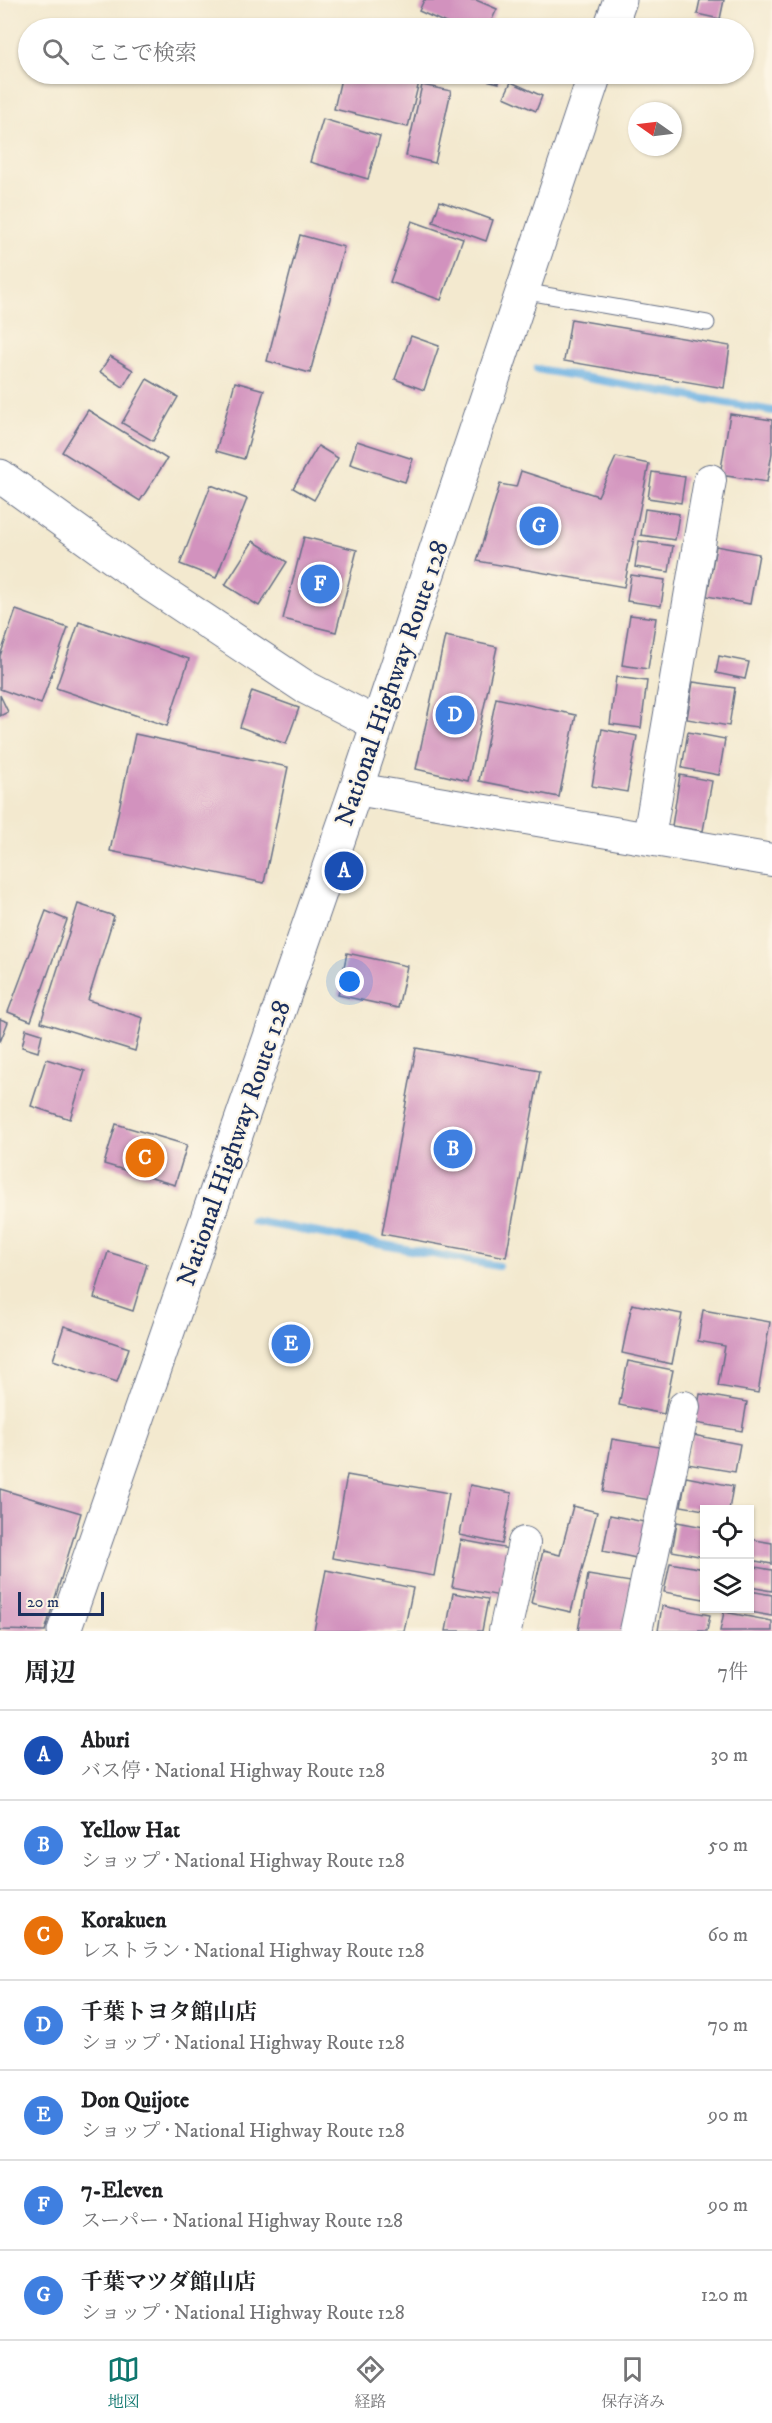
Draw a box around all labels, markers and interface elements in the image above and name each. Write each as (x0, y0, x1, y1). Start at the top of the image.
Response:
search box (18, 18, 754, 84)
icon: search (39, 35, 72, 68)
text: ここで検索 (87, 40, 197, 67)
north arrow (628, 102, 682, 156)
pin: G (520, 504, 558, 548)
street label: National Highway Route 128 (328, 536, 457, 831)
pin: F (300, 562, 340, 606)
pin: D (436, 692, 474, 738)
pin: A (324, 848, 364, 894)
your location (335, 967, 364, 996)
street label: National Highway Route 128 (170, 996, 299, 1291)
pin: B (434, 1126, 472, 1172)
pin: C (126, 1136, 164, 1180)
pin: E (272, 1322, 310, 1366)
map controls (700, 1505, 754, 1613)
button: locate (700, 1505, 754, 1559)
button: layers (700, 1559, 754, 1613)
scale bar (18, 1589, 104, 1616)
text: 20 m (27, 1592, 59, 1612)
text: 周辺 (24, 1657, 76, 1690)
text: 7件 (717, 1660, 748, 1685)
text: Aburi (81, 1727, 130, 1754)
text: A (37, 1743, 50, 1768)
text: 30 m (710, 1743, 748, 1768)
text: バス停 · National Highway Route 128 (81, 1759, 385, 1784)
text: Yellow Hat (81, 1817, 180, 1844)
text: B (37, 1833, 50, 1858)
text: 50 m (708, 1833, 748, 1858)
text: ショップ · National Highway Route 128 (81, 1849, 405, 1874)
text: Korakuen (81, 1907, 166, 1934)
text: C (37, 1923, 50, 1948)
text: 60 m (708, 1923, 748, 1948)
text: レストラン · National Highway Route 128 (81, 1939, 424, 1964)
text: 千葉トヨタ館山店 (81, 1999, 257, 2026)
text: D (36, 2013, 51, 2038)
text: 70 m (707, 2013, 748, 2038)
text: ショップ · National Highway Route 128 (81, 2031, 405, 2056)
text: Don Quijote (81, 2087, 189, 2114)
text: E (36, 2103, 51, 2128)
text: 90 m (708, 2103, 748, 2128)
text: ショップ · National Highway Route 128 (81, 2119, 405, 2144)
text: 7-Eleven (81, 2177, 163, 2204)
text: F (37, 2193, 50, 2218)
text: 90 m (708, 2193, 748, 2218)
text: スーパー · National Highway Route 128 (81, 2209, 403, 2234)
text: 千葉マツダ館山店 (81, 2269, 256, 2296)
text: G (37, 2283, 50, 2308)
text: 120 m (701, 2283, 748, 2308)
text: ショップ · National Highway Route 128 (81, 2301, 405, 2326)
tab: 地図 (107, 2353, 140, 2412)
tab: 経路 (354, 2353, 387, 2412)
tab: 保存済み (601, 2353, 665, 2412)

